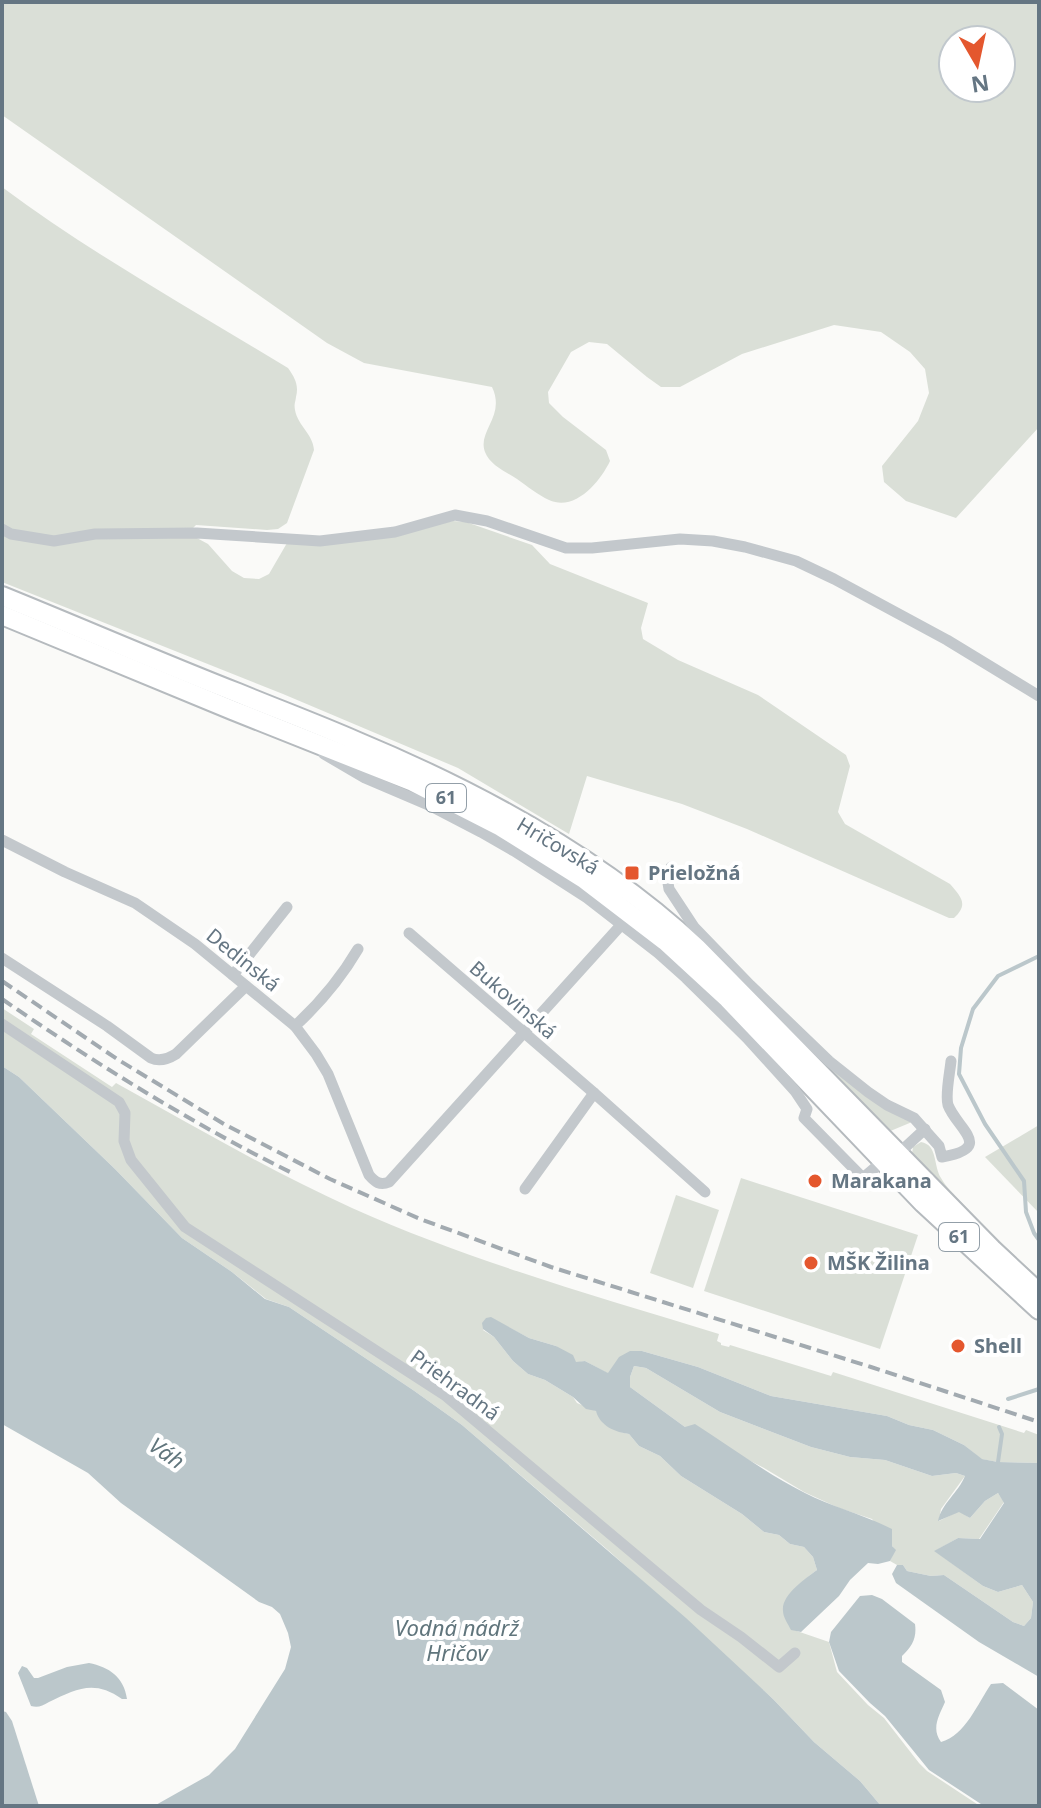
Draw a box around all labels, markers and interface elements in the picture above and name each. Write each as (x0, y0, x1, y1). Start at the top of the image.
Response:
north arrow (937, 24, 1017, 104)
text: N (969, 69, 991, 101)
road number: 61 (426, 784, 466, 812)
street label: Hričovská (512, 811, 604, 881)
place label: Prieložná (648, 859, 740, 886)
marker: Prieložná (623, 864, 641, 882)
street label: Dedinská (201, 922, 286, 998)
street label: Bukovinská (464, 954, 563, 1045)
place label: Marakana (831, 1167, 932, 1194)
marker: Marakana (806, 1172, 824, 1190)
road number: 61 (939, 1223, 979, 1251)
place label: MŠK Žilina (827, 1249, 930, 1276)
marker: MŠK Žilina (802, 1254, 820, 1272)
place label: Shell (974, 1332, 1022, 1359)
marker: Shell (949, 1337, 967, 1355)
street label: Priehradná (405, 1343, 505, 1426)
water label: Váh (144, 1429, 191, 1475)
water label: Vodná nádrž Hričov (395, 1612, 520, 1667)

